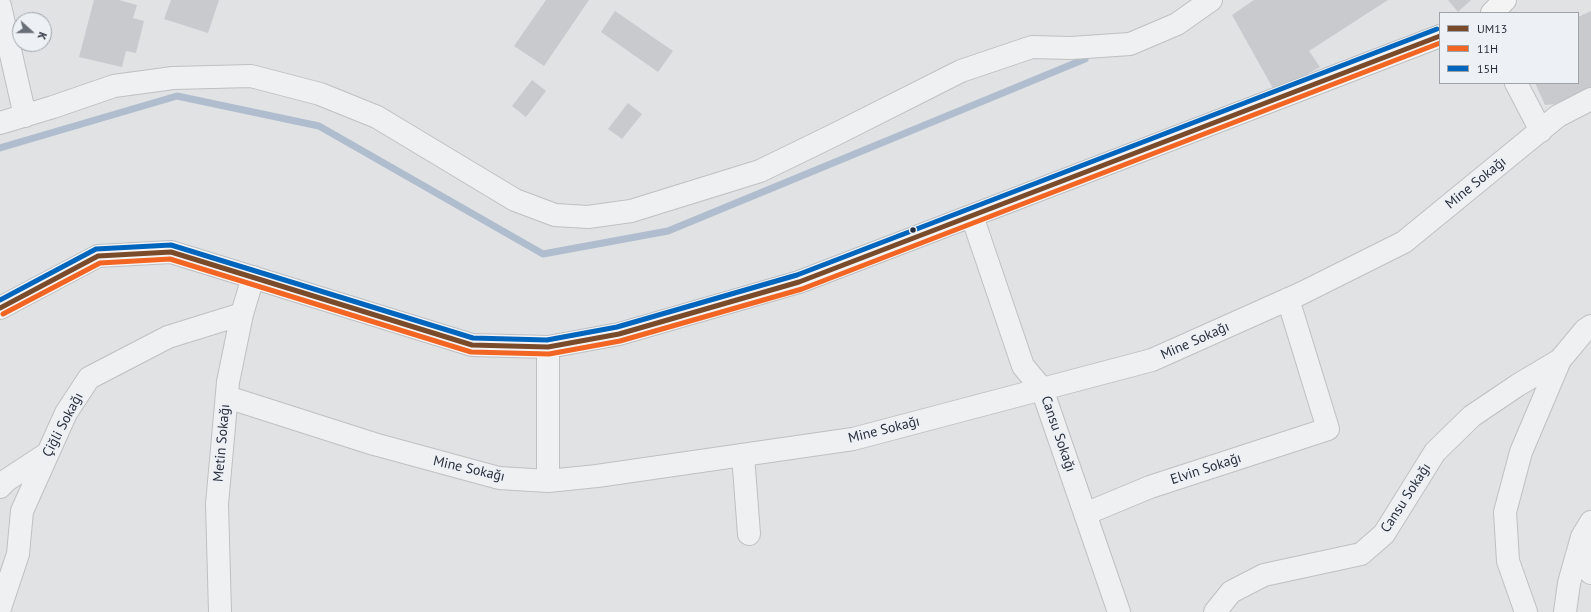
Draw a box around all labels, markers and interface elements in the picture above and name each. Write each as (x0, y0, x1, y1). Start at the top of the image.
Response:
north arrow (12, 12, 52, 52)
legend (1439, 12, 1579, 84)
text: UM13 (1477, 21, 1507, 36)
text: K (35, 30, 50, 42)
text: 11H (1477, 41, 1498, 56)
text: 15H (1477, 61, 1498, 76)
street label: Mine Sokağı (1442, 153, 1510, 213)
unlabelled marker (908, 225, 918, 235)
street label: Mine Sokağı (1158, 318, 1232, 364)
street label: Çiğli Sokağı (39, 390, 87, 460)
street label: Cansu Sokağı (1037, 394, 1079, 474)
street label: Metin Sokağı (210, 403, 234, 483)
street label: Mine Sokağı (846, 413, 922, 447)
street label: Elvin Sokağı (1169, 450, 1243, 488)
street label: Mine Sokağı (431, 453, 507, 485)
street label: Cansu Sokağı (1377, 460, 1435, 536)

